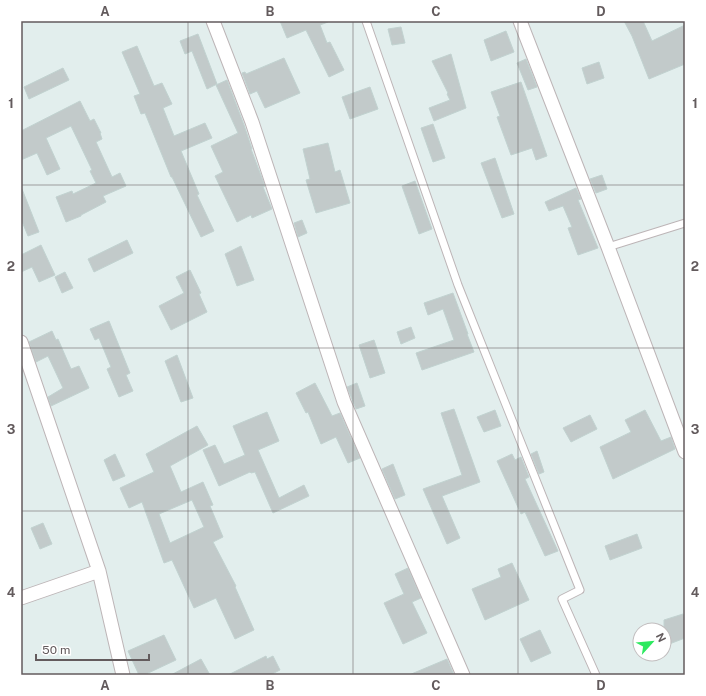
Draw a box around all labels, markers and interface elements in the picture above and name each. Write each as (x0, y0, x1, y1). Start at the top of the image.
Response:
text: A (100, 4, 110, 19)
text: B (266, 4, 275, 19)
text: C (431, 4, 441, 19)
text: D (596, 4, 606, 19)
text: 1 (8, 96, 14, 111)
text: 1 (692, 96, 698, 111)
text: 2 (7, 259, 15, 274)
text: 2 (691, 259, 699, 274)
text: 3 (7, 422, 16, 437)
text: 3 (691, 422, 700, 437)
text: 4 (7, 585, 16, 600)
text: 4 (691, 585, 700, 600)
north arrow (632, 622, 672, 662)
text: N (654, 631, 668, 644)
scale bar (36, 636, 149, 662)
text: 50 m (42, 643, 70, 657)
text: A (100, 678, 110, 693)
text: B (266, 678, 275, 693)
text: C (431, 678, 441, 693)
text: D (596, 678, 606, 693)

